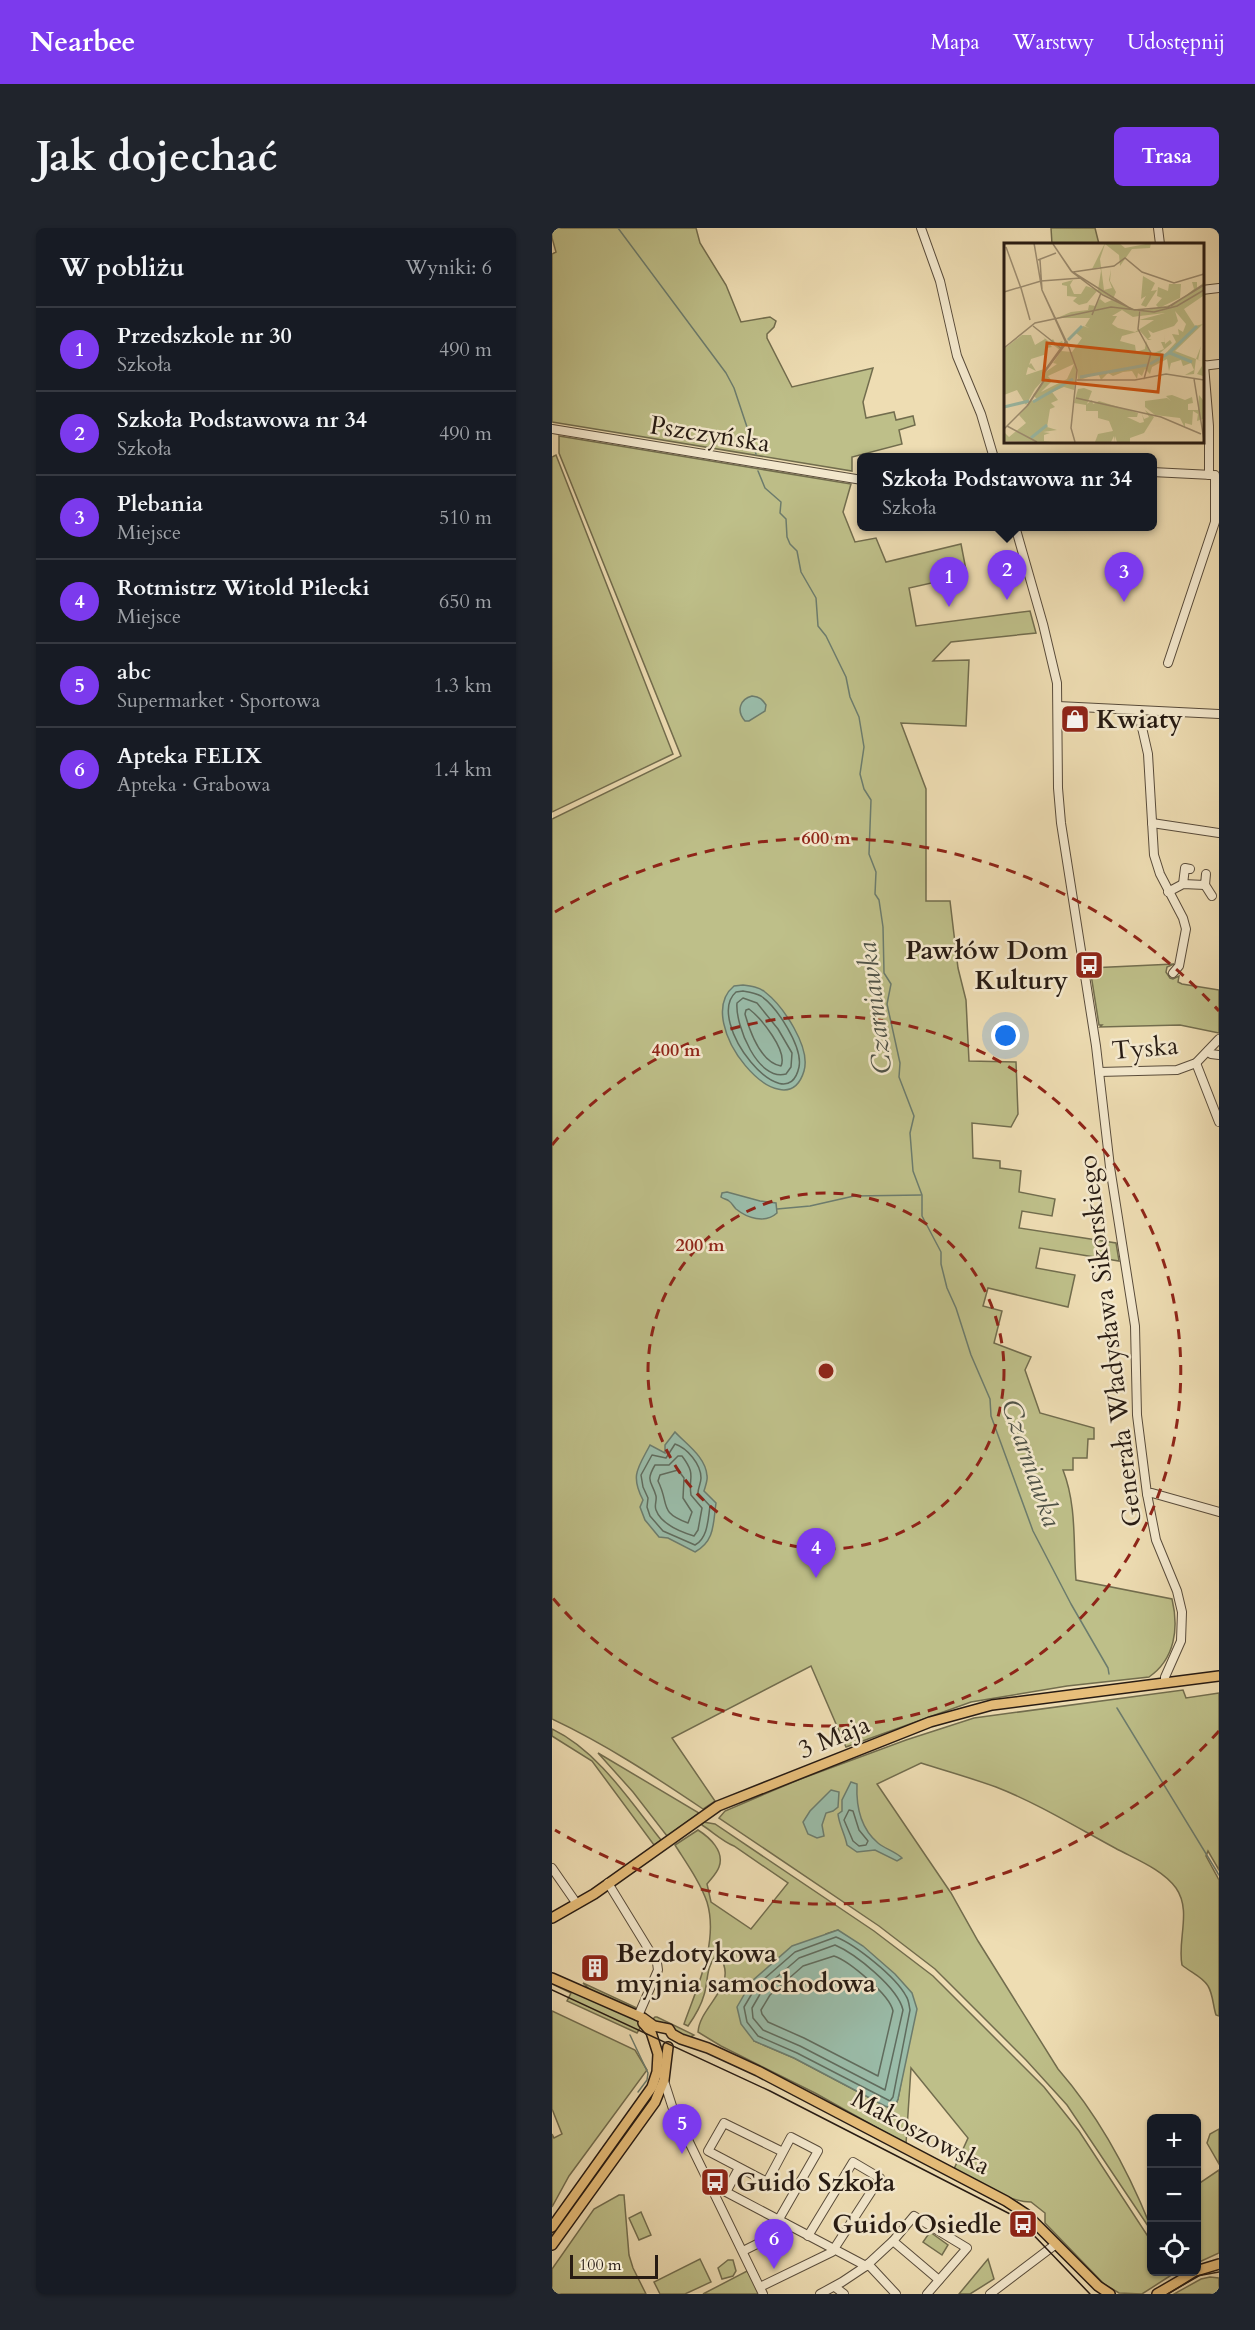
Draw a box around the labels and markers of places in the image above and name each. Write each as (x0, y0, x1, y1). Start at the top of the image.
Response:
pin: 2 (988, 550, 1026, 600)
pin: 3 (1104, 552, 1144, 602)
pin: 1 (930, 558, 968, 607)
place label: Kwiaty (1096, 702, 1183, 737)
shop icon: Kwiaty (1059, 703, 1091, 735)
place label: Pawłów Dom Kultury (905, 933, 1068, 998)
bus stop icon: Pawłów Dom Kultury (1073, 949, 1105, 981)
centre of rings (816, 1361, 836, 1381)
pin: 4 (796, 1528, 836, 1578)
place label: Bezdotykowa myjnia samochodowa (616, 1936, 876, 2001)
building icon: Bezdotykowa myjnia samochodowa (579, 1952, 611, 1984)
pin: 5 (662, 2104, 702, 2154)
place label: Guido Szkoła (736, 2165, 895, 2200)
bus stop icon: Guido Szkoła (699, 2166, 731, 2198)
place label: Guido Osiedle (832, 2207, 1002, 2242)
bus stop icon: Guido Osiedle (1007, 2208, 1039, 2240)
pin: 6 (754, 2220, 794, 2269)

